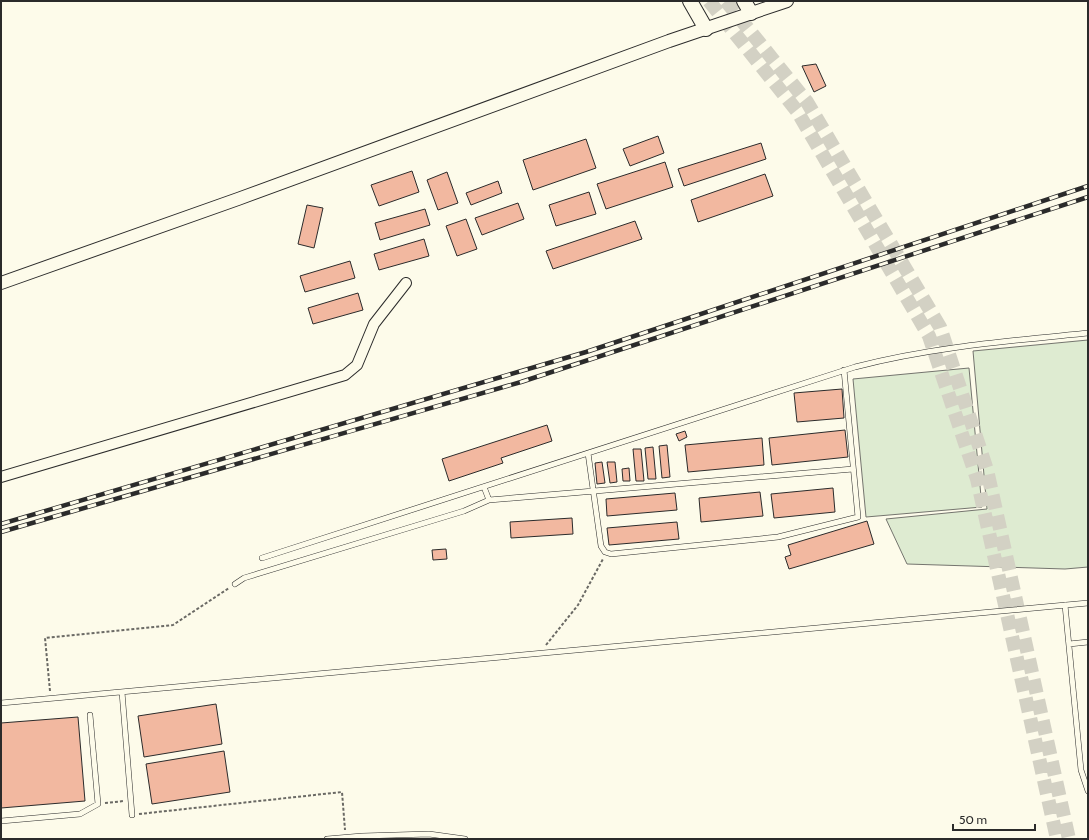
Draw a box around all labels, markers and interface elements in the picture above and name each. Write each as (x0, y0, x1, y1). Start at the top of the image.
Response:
scale bar (953, 806, 1035, 832)
text: 50 m (959, 812, 987, 827)

